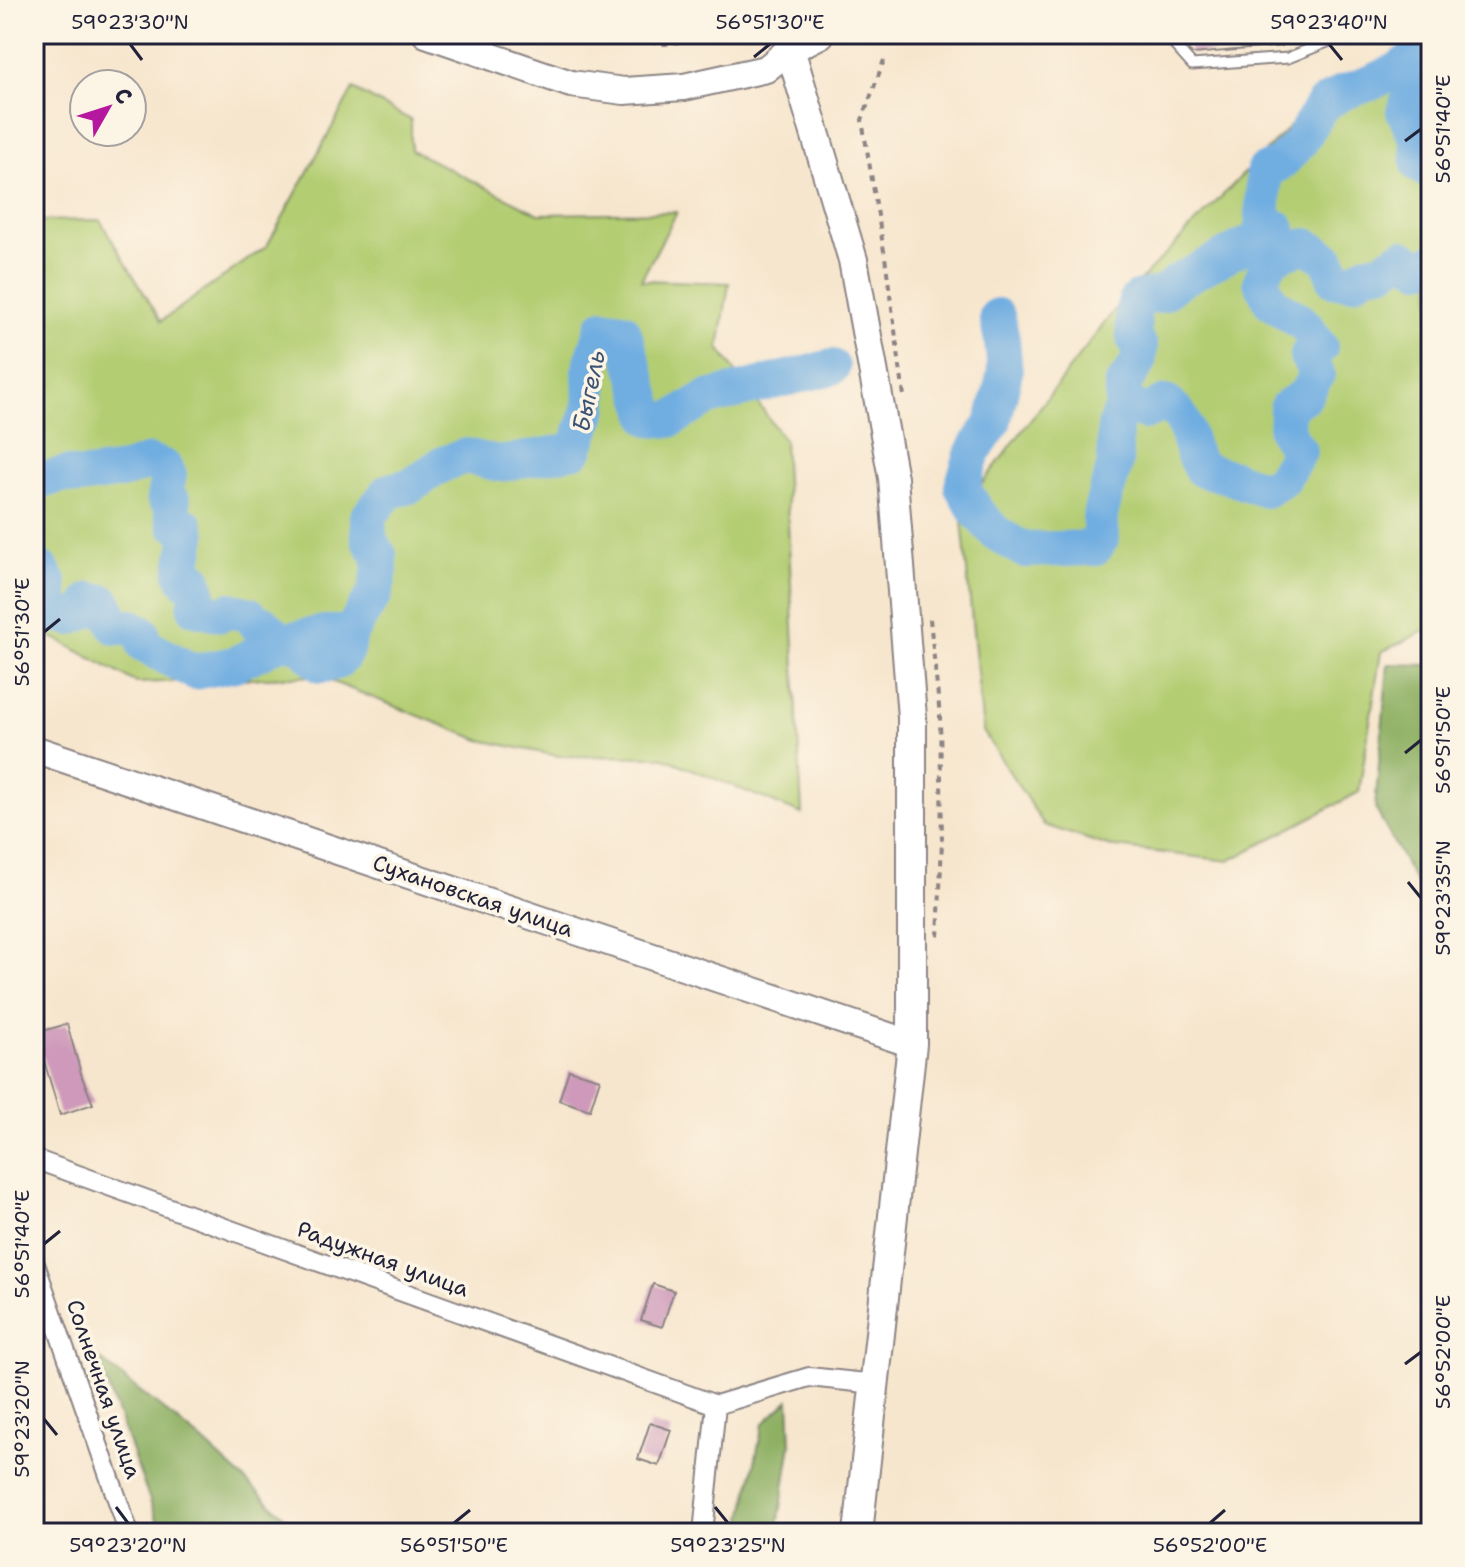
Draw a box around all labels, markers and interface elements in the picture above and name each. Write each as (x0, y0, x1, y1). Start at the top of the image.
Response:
text: 59°23'30"N (71, 9, 189, 35)
text: 56°51'30"E (715, 9, 825, 35)
text: 59°23'40"N (1270, 9, 1388, 35)
north arrow (68, 68, 148, 148)
text: 56°51'40"E (1430, 75, 1456, 184)
text: С (108, 81, 139, 110)
water label: Быгель (565, 347, 613, 435)
text: 56°51'30"E (9, 577, 35, 687)
text: 56°51'50"E (1430, 686, 1456, 794)
text: 59°23'35"N (1430, 840, 1456, 956)
street label: Сухановская улица (369, 848, 577, 944)
text: 56°51'40"E (9, 1190, 35, 1299)
street label: Радужная улица (293, 1214, 473, 1304)
text: 56°52'00"E (1430, 1295, 1456, 1409)
street label: Солнечная улица (60, 1296, 148, 1483)
text: 59°23'20"N (9, 1360, 35, 1478)
text: 59°23'20"N (69, 1532, 187, 1558)
text: 56°51'50"E (400, 1532, 508, 1558)
text: 59°23'25"N (670, 1532, 786, 1558)
text: 56°52'00"E (1153, 1532, 1267, 1558)

